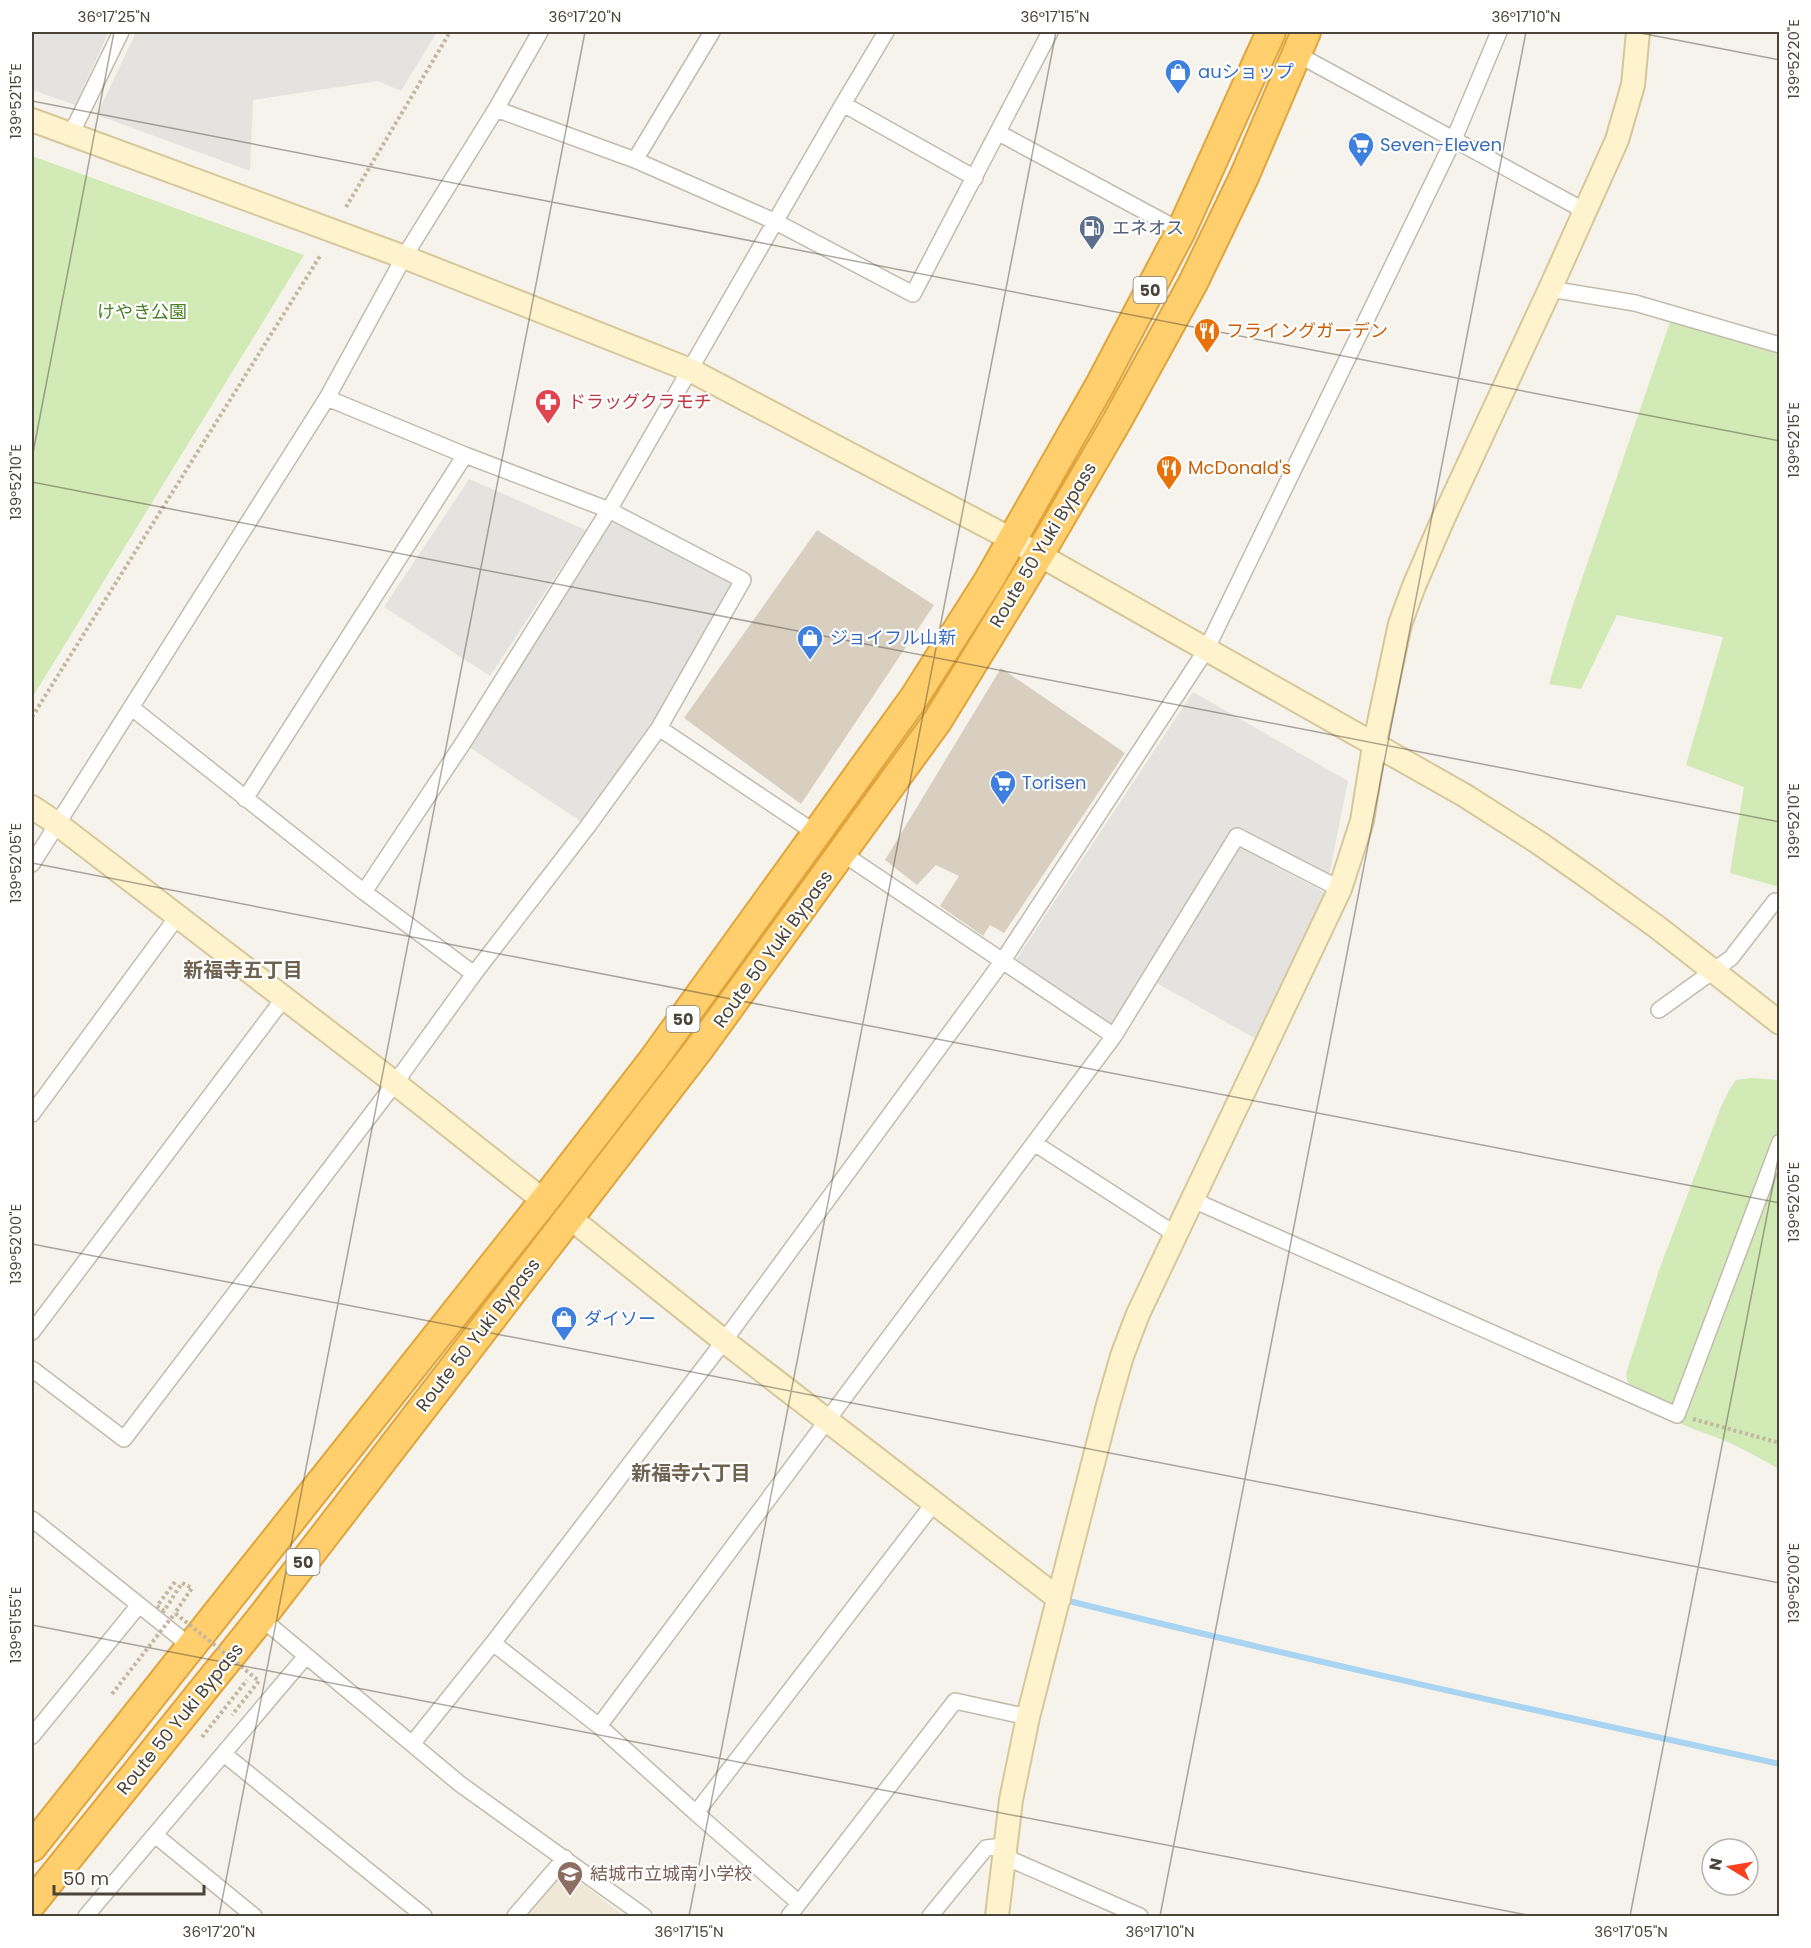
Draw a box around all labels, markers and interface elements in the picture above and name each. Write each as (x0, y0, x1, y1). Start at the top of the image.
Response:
text: 36°17'25"N (78, 6, 150, 27)
text: 36°17'20"N (549, 6, 621, 27)
text: 36°17'15"N (1020, 6, 1090, 27)
text: 36°17'10"N (1491, 6, 1561, 27)
text: 139°52'20"E (1783, 19, 1804, 99)
shop icon: auショップ (1163, 57, 1193, 95)
place label: auショップ (1198, 59, 1294, 84)
text: 139°52'15"E (5, 63, 26, 139)
supermarket icon: Seven-Eleven (1346, 130, 1376, 168)
place label: Seven-Eleven (1380, 132, 1502, 157)
fuel station icon: エネオス (1077, 213, 1107, 251)
place label: エネオス (1112, 215, 1184, 240)
road number: 50 (1134, 277, 1166, 303)
park label: けやき公園 (97, 299, 187, 324)
restaurant icon: フライングガーデン (1192, 316, 1222, 354)
place label: フライングガーデン (1226, 318, 1388, 343)
pharmacy icon: ドラッグクラモチ (533, 387, 563, 425)
place label: ドラッグクラモチ (568, 389, 712, 414)
text: 139°52'15"E (1783, 402, 1804, 478)
text: 139°52'10"E (5, 444, 26, 520)
restaurant icon: McDonald's (1154, 453, 1184, 491)
place label: McDonald's (1188, 455, 1291, 480)
street label: Route 50 Yuki Bypass (983, 457, 1102, 632)
shop icon: ジョイフル山新 (795, 623, 825, 661)
place label: ジョイフル山新 (830, 625, 956, 650)
supermarket icon: Torisen (988, 768, 1018, 806)
place label: Torisen (1022, 770, 1086, 795)
text: 139°52'10"E (1783, 783, 1804, 859)
text: 139°52'05"E (5, 823, 26, 903)
street label: Route 50 Yuki Bypass (707, 865, 838, 1032)
district label: 新福寺五丁目 (183, 956, 303, 984)
road number: 50 (666, 1006, 700, 1032)
text: 139°52'05"E (1783, 1162, 1804, 1242)
text: 139°52'00"E (5, 1204, 26, 1284)
street label: Route 50 Yuki Bypass (410, 1253, 546, 1417)
shop icon: ダイソー (549, 1304, 579, 1342)
place label: ダイソー (584, 1306, 656, 1331)
district label: 新福寺六丁目 (631, 1459, 751, 1487)
text: 139°52'00"E (1783, 1543, 1804, 1623)
road number: 50 (286, 1549, 320, 1575)
text: 139°51'55"E (5, 1587, 26, 1663)
street label: Route 50 Yuki Bypass (111, 1637, 249, 1800)
north arrow (1700, 1837, 1760, 1897)
text: N (1703, 1856, 1728, 1872)
scale bar (54, 1858, 204, 1896)
school or university icon: 結城市立城南小学校 (555, 1859, 585, 1897)
place label: 結城市立城南小学校 (590, 1861, 752, 1886)
text: 50 m (63, 1866, 109, 1891)
text: 36°17'20"N (183, 1921, 255, 1942)
text: 36°17'15"N (654, 1921, 724, 1942)
text: 36°17'10"N (1125, 1921, 1195, 1942)
text: 36°17'05"N (1594, 1921, 1668, 1942)

